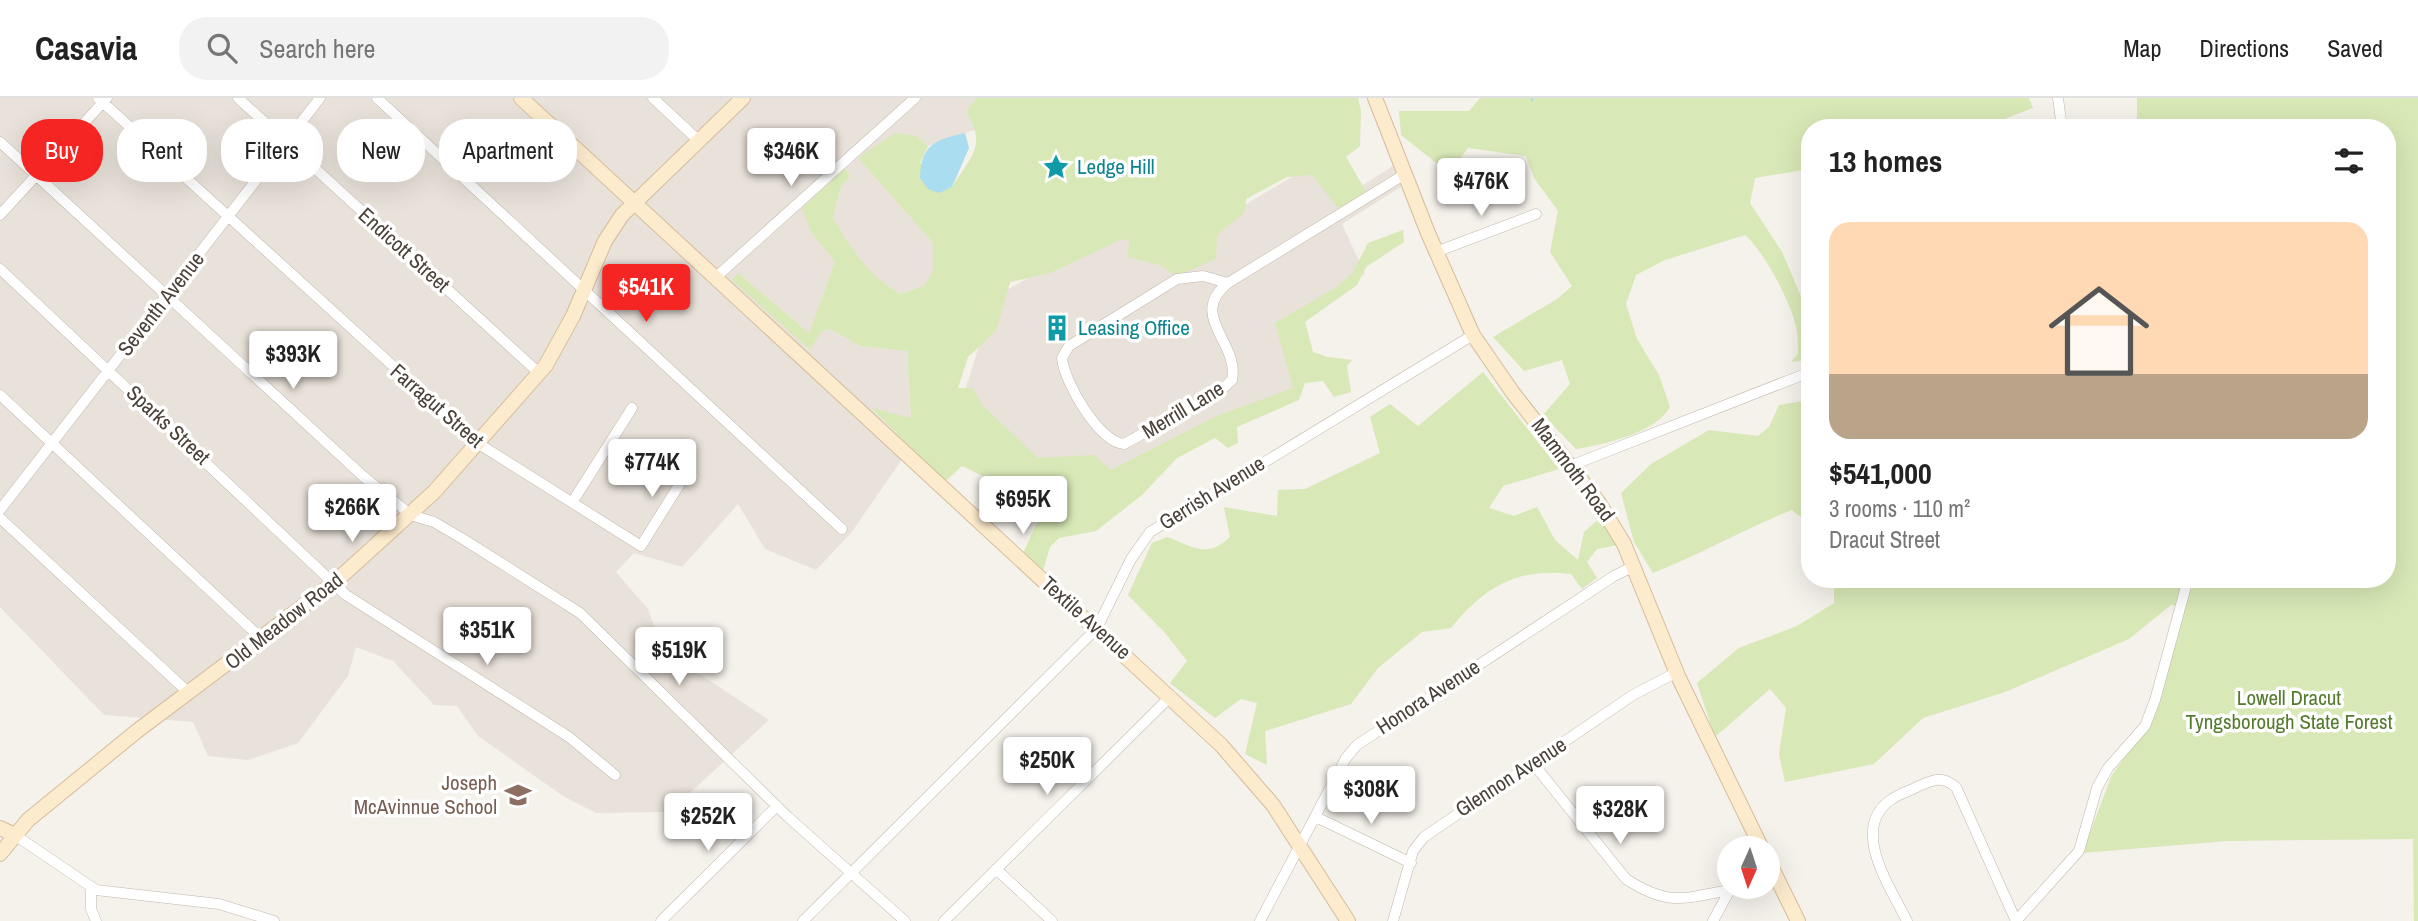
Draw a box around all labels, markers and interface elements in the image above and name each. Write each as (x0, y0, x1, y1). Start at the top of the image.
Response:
search box (179, 17, 669, 80)
text: Casavia (35, 26, 137, 70)
icon: search (203, 29, 241, 67)
text: Search here (259, 31, 375, 66)
text: Map (2123, 32, 2161, 64)
text: Directions (2199, 32, 2289, 64)
text: Saved (2327, 32, 2383, 64)
chip: Buy (21, 119, 103, 182)
chip: Rent (117, 119, 207, 182)
chip: Filters (221, 119, 323, 182)
chip: New (337, 119, 425, 182)
chip: Apartment (439, 119, 577, 182)
pin: $346K (742, 129, 840, 188)
text: $346K (763, 135, 819, 166)
text: 13 homes (1829, 141, 1943, 181)
icon: filters (2330, 142, 2368, 180)
place icon: Ledge Hill (1041, 152, 1071, 182)
place label: Ledge Hill (1077, 152, 1155, 181)
pin: $476K (1432, 158, 1530, 218)
text: $476K (1453, 165, 1509, 196)
street label: Endicott Street (352, 201, 457, 299)
street label: Seventh Avenue (111, 245, 211, 362)
pin: $541K (597, 264, 695, 324)
icon: home (2036, 268, 2162, 394)
text: $541K (618, 271, 674, 302)
building icon: Leasing Office (1042, 313, 1072, 343)
place label: Leasing Office (1078, 313, 1190, 342)
pin: $393K (244, 331, 342, 391)
text: $393K (265, 338, 321, 369)
street label: Farragut Street (384, 357, 490, 454)
street label: Merrill Lane (1136, 374, 1229, 445)
street label: Sparks Street (120, 378, 217, 471)
street label: Mammoth Road (1525, 412, 1622, 527)
pin: $774K (603, 440, 701, 499)
text: $774K (624, 446, 680, 477)
street label: Gerrish Avenue (1153, 449, 1270, 537)
text: $541,000 (1829, 453, 1932, 493)
pin: $695K (974, 476, 1072, 536)
text: $695K (995, 483, 1051, 514)
pin: $266K (303, 484, 401, 544)
text: $266K (324, 491, 380, 522)
text: 3 rooms · 110 m² (1829, 493, 1970, 524)
text: Dracut Street (1829, 524, 1940, 555)
street label: Old Meadow Road (219, 565, 349, 676)
street label: Textile Avenue (1035, 569, 1138, 666)
pin: $351K (438, 608, 536, 667)
text: $351K (459, 614, 515, 645)
pin: $519K (630, 628, 728, 687)
text: $519K (651, 634, 707, 665)
street label: Honora Avenue (1370, 652, 1485, 741)
park label: Lowell Dracut Tyngsborough State Forest (2186, 683, 2393, 736)
street label: Glennon Avenue (1450, 730, 1572, 823)
pin: $250K (998, 738, 1096, 797)
text: $250K (1019, 744, 1075, 775)
pin: $308K (1322, 766, 1420, 826)
place label: Joseph McAvinnue School (354, 768, 497, 821)
text: $308K (1343, 773, 1399, 804)
school or university icon: Joseph McAvinnue School (503, 780, 533, 810)
pin: $328K (1571, 786, 1669, 846)
text: $328K (1592, 793, 1648, 824)
pin: $252K (659, 794, 757, 853)
text: $252K (680, 800, 736, 831)
north arrow (1717, 836, 1780, 900)
map controls (1717, 836, 1780, 899)

